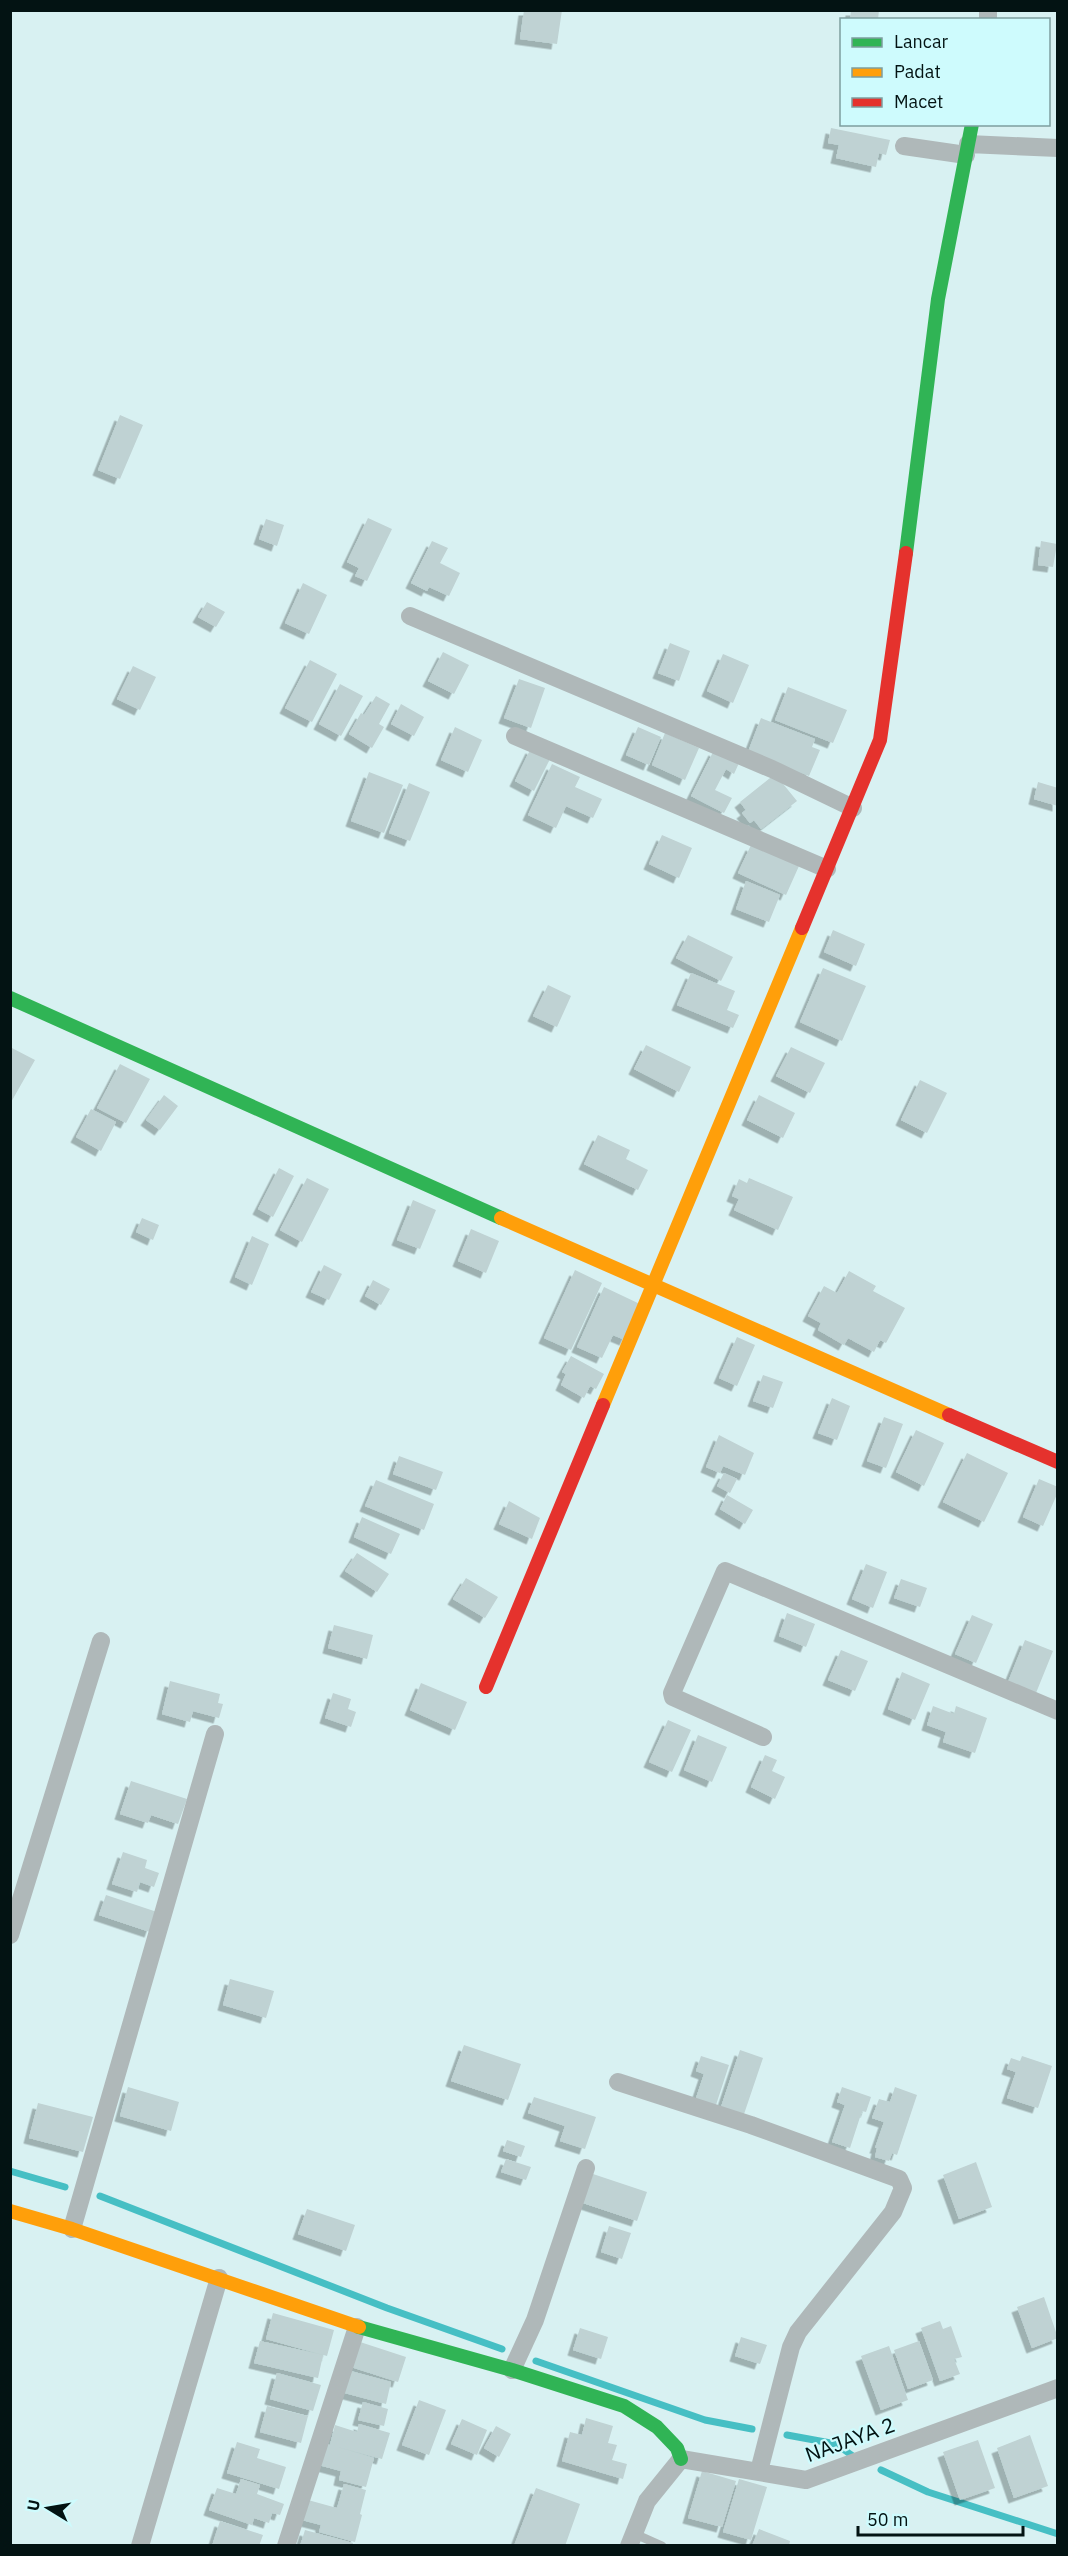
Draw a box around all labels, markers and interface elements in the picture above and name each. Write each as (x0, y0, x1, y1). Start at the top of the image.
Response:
legend (840, 18, 1050, 126)
text: Lancar (894, 30, 949, 53)
text: Padat (894, 60, 941, 83)
text: Macet (894, 90, 943, 113)
street label: NAJAYA 2 (801, 2410, 898, 2468)
north arrow (18, 2478, 78, 2538)
text: U (22, 2498, 44, 2512)
scale bar (858, 2499, 1023, 2537)
text: 50 m (867, 2508, 909, 2531)

